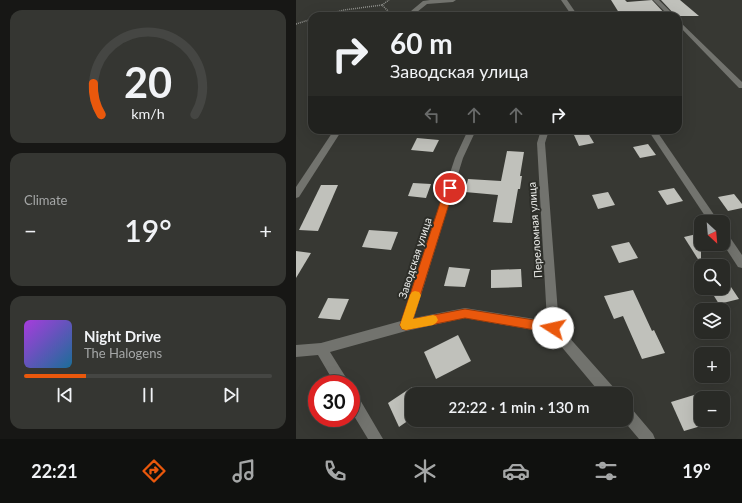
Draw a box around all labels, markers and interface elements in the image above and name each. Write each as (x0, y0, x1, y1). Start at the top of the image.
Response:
text: 60 m (390, 26, 453, 60)
icon: right (324, 28, 376, 80)
text: 20 (124, 56, 172, 106)
text: Заводская улица (390, 60, 528, 82)
text: km/h (131, 104, 165, 121)
icon: left (421, 104, 443, 126)
icon: ahead (463, 104, 485, 126)
icon: ahead (505, 104, 527, 126)
icon: right (547, 104, 569, 126)
pin (433, 171, 467, 205)
icon: arrive (439, 177, 461, 199)
street label: Переломная улица (525, 182, 544, 278)
text: Climate (24, 192, 67, 208)
text: 19° (124, 212, 172, 248)
north arrow (694, 215, 730, 251)
map controls (694, 215, 730, 427)
street label: Заводская улица (395, 216, 434, 300)
text: − (24, 217, 37, 244)
text: + (259, 217, 272, 244)
button: search (694, 259, 730, 295)
button: layers (694, 303, 730, 339)
position arrow (532, 307, 574, 349)
text: Night Drive (84, 327, 161, 345)
text: The Halogens (84, 345, 162, 361)
button: + (694, 347, 730, 383)
speed limit sign: 30 (308, 375, 360, 427)
icon: previous (54, 384, 76, 406)
icon: pause (137, 384, 159, 406)
icon: next (220, 384, 242, 406)
button: − (694, 391, 730, 427)
text: 22:22 · 1 min · 130 m (449, 398, 589, 416)
icon: directions (140, 457, 168, 485)
icon: music (230, 457, 258, 485)
icon: phone (321, 457, 349, 485)
icon: climate (411, 457, 439, 485)
icon: car (502, 457, 530, 485)
icon: filters (592, 457, 620, 485)
text: 22:21 (31, 460, 78, 482)
text: 19° (682, 460, 711, 482)

